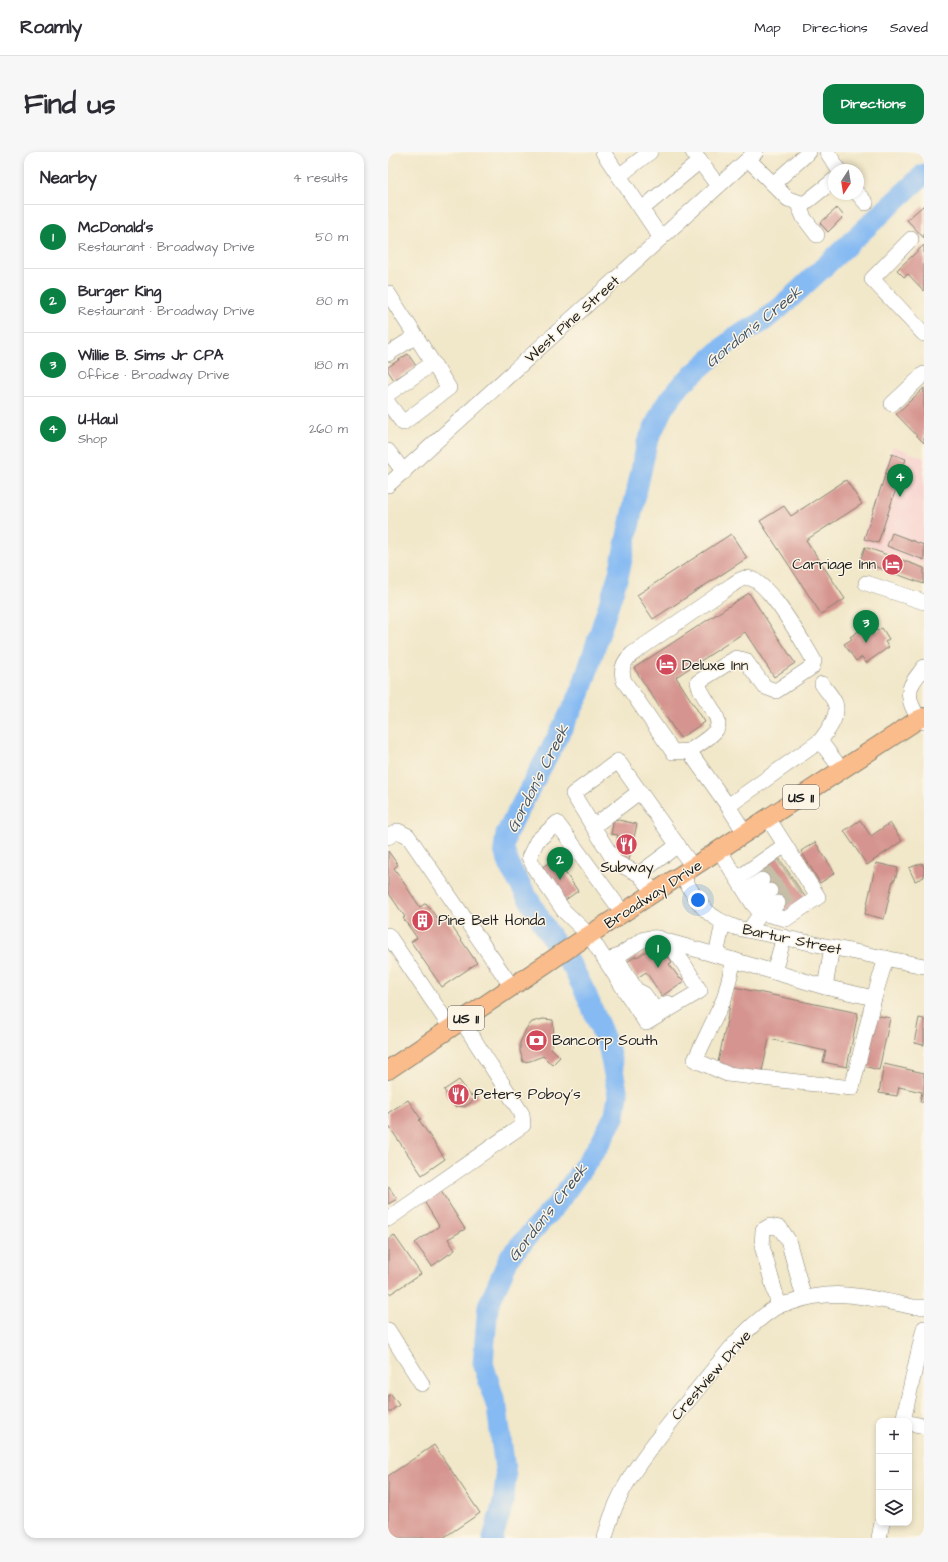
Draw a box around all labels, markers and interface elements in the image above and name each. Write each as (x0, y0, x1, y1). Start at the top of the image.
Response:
text: Roamly (20, 14, 82, 41)
text: Map (754, 18, 781, 38)
text: Directions (803, 18, 868, 38)
text: Saved (890, 18, 928, 38)
button: Directions (823, 84, 924, 124)
text: Find us (24, 85, 115, 124)
north arrow (828, 164, 864, 200)
text: Nearby (40, 166, 97, 190)
text: 4 results (293, 169, 348, 187)
text: McDonald's (78, 217, 153, 238)
text: 1 (52, 228, 54, 246)
text: 50 m (315, 228, 348, 246)
text: Restaurant · Broadway Drive (78, 238, 255, 256)
street label: West Pine Street (520, 271, 625, 368)
water label: Gordon's Creek (701, 280, 807, 373)
text: Burger King (78, 281, 161, 302)
text: 2 (49, 292, 57, 310)
text: 80 m (316, 292, 348, 310)
text: Restaurant · Broadway Drive (78, 302, 255, 320)
text: Willie B. Sims Jr CPA (78, 345, 223, 366)
text: 3 (50, 356, 56, 374)
text: 180 m (314, 356, 348, 374)
text: Office · Broadway Drive (78, 366, 229, 384)
text: U-Haul (78, 409, 118, 430)
text: 4 (49, 420, 57, 438)
text: 260 m (309, 420, 348, 438)
text: Shop (78, 430, 107, 448)
pin: 4 (887, 464, 913, 497)
hotel icon: Carriage Inn (879, 551, 905, 577)
place label: Carriage Inn (792, 554, 876, 576)
pin: 3 (853, 610, 879, 643)
hotel icon: Deluxe Inn (653, 652, 679, 678)
place label: Deluxe Inn (682, 655, 749, 676)
water label: Gordon's Creek (501, 720, 575, 836)
road number: US 11 (783, 785, 819, 809)
restaurant icon: Subway (614, 831, 640, 857)
pin: 2 (547, 847, 573, 880)
street label: Broadway Drive (600, 855, 707, 935)
place label: Subway (600, 857, 654, 879)
your location (688, 890, 708, 910)
building icon: Pine Belt Honda (409, 907, 435, 933)
place label: Pine Belt Honda (438, 910, 545, 931)
street label: Bartur Street (740, 919, 843, 960)
pin: 1 (645, 935, 671, 968)
road number: US 11 (448, 1006, 484, 1030)
bank icon: Bancorp South (524, 1027, 550, 1053)
place label: Bancorp South (552, 1030, 658, 1051)
restaurant icon: Peters Poboy's (445, 1081, 471, 1107)
place label: Peters Poboy's (474, 1084, 581, 1106)
water label: Gordon's Creek (503, 1158, 594, 1266)
street label: Crestview Drive (666, 1326, 756, 1425)
map controls (876, 1418, 912, 1526)
button: + (876, 1418, 912, 1454)
button: − (876, 1454, 912, 1490)
button: layers (876, 1490, 912, 1526)

